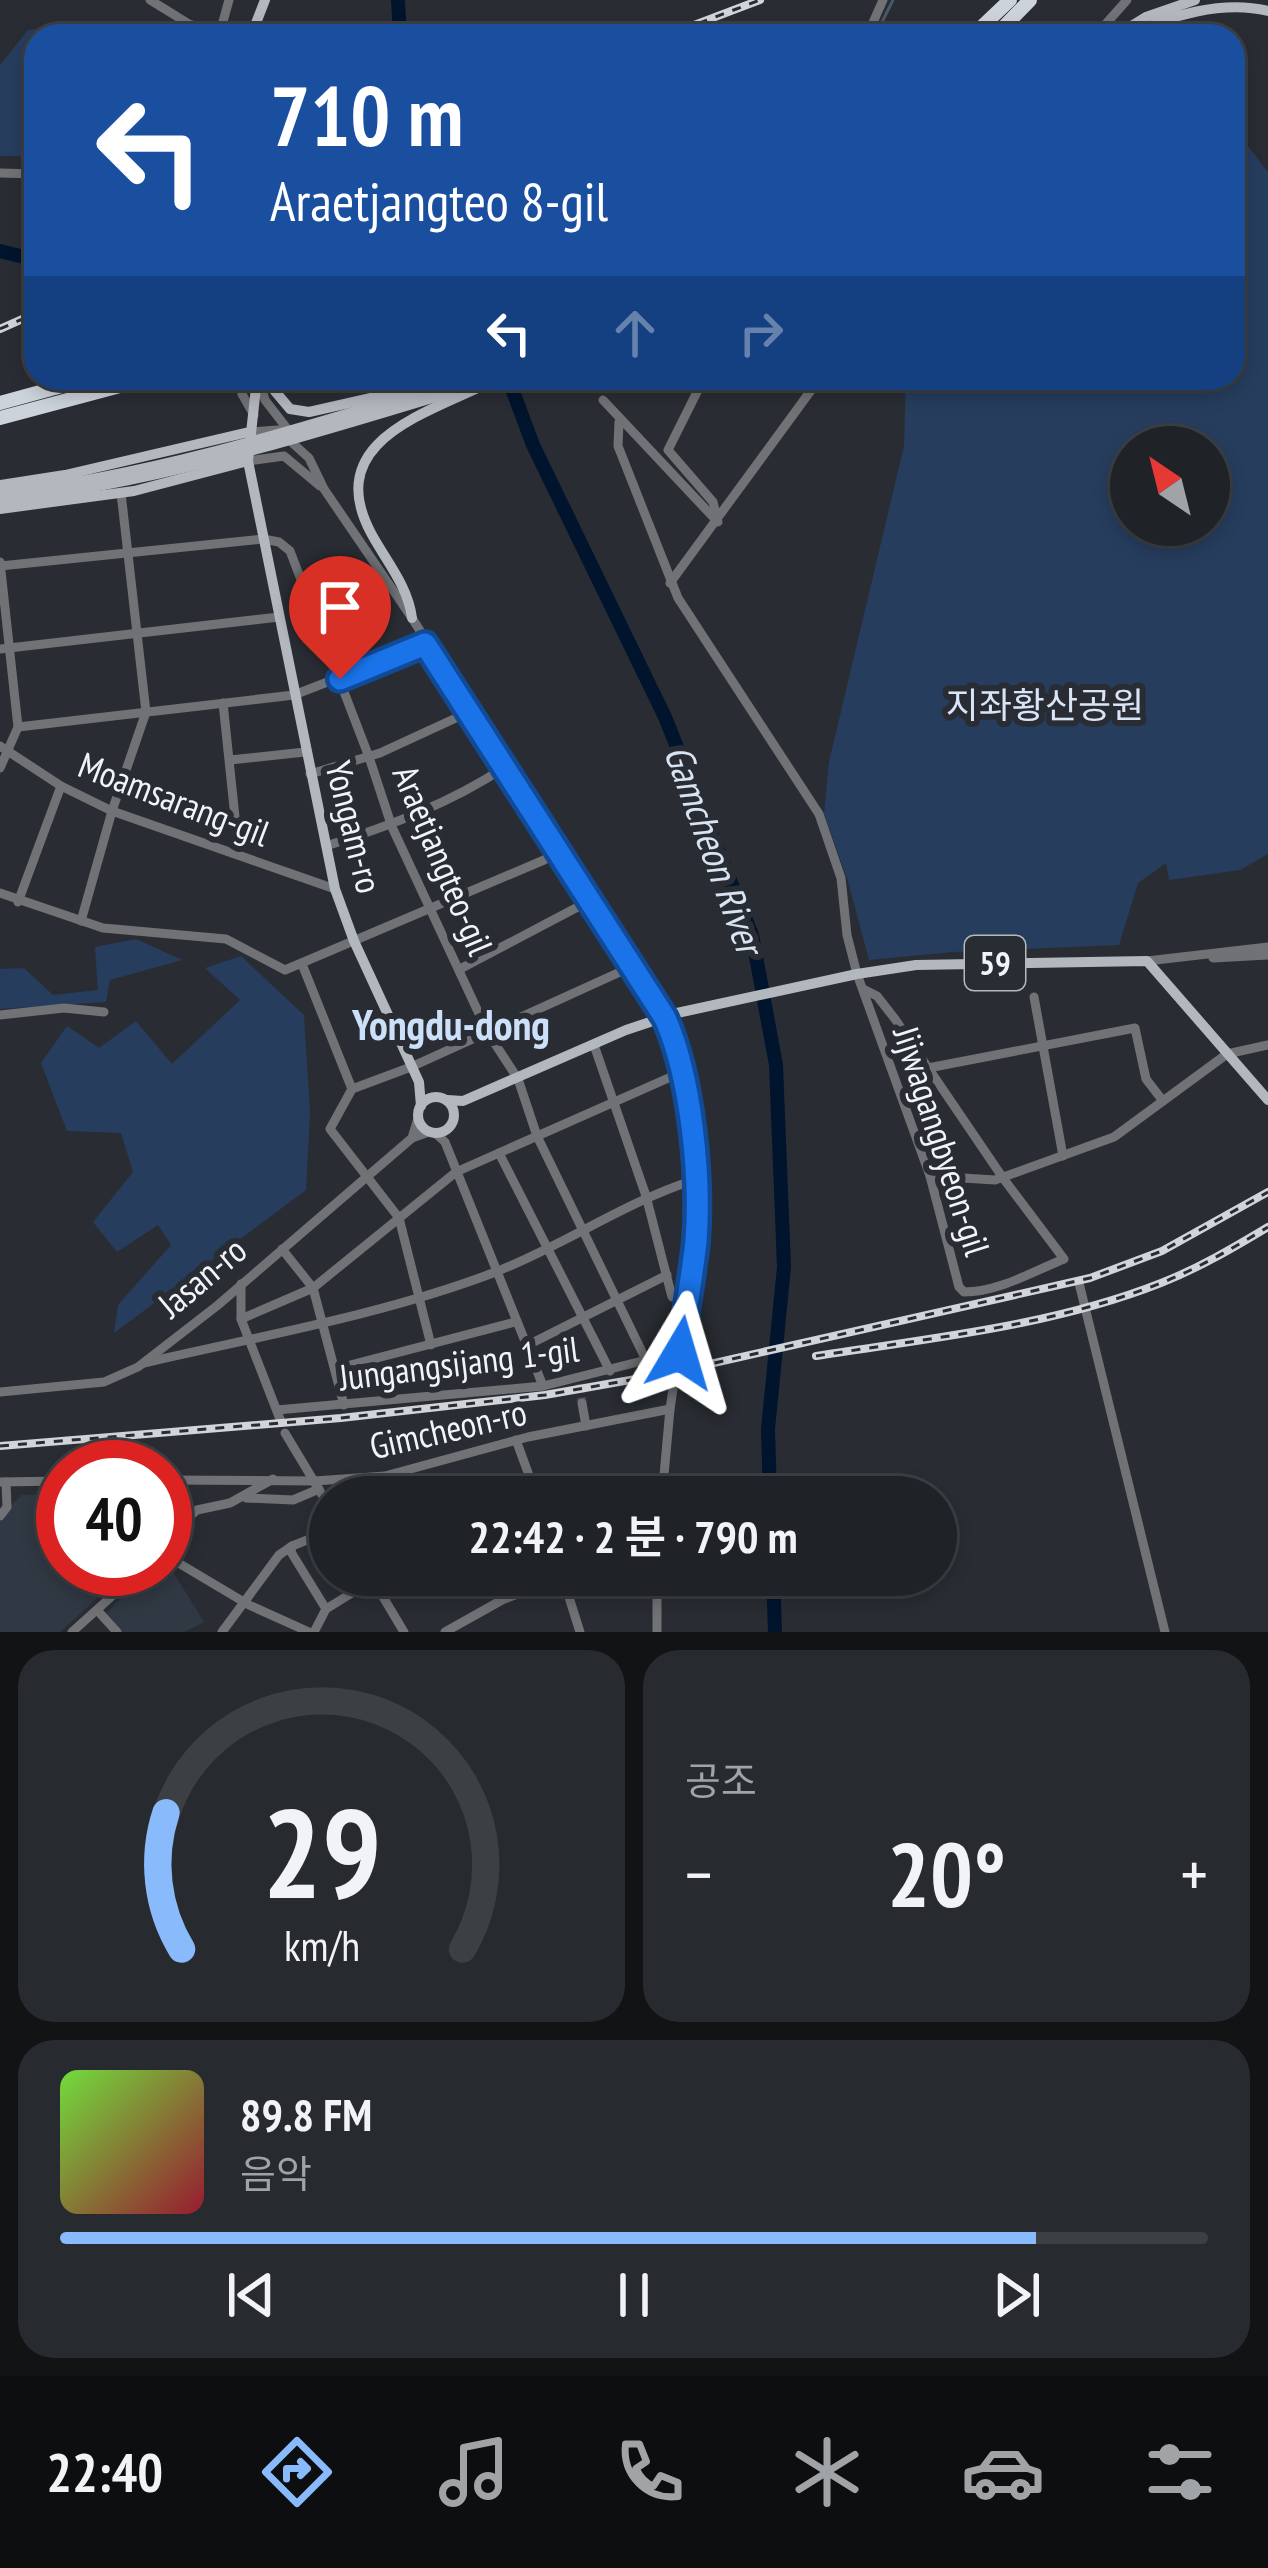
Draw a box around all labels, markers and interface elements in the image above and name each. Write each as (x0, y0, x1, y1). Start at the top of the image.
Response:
text: 710 m (270, 60, 463, 169)
icon: left (72, 72, 228, 228)
text: Araetjangteo 8-gil (270, 166, 608, 236)
icon: left (476, 300, 542, 366)
icon: ahead (602, 300, 668, 366)
icon: right (728, 300, 794, 366)
north arrow (1110, 426, 1230, 546)
map controls (1110, 426, 1230, 546)
pin (289, 556, 391, 679)
icon: arrive (307, 574, 373, 640)
park label: 지좌황산공원 (946, 681, 1144, 728)
water label: Gamcheon River (653, 738, 778, 965)
street label: Moamsarang-gil (72, 741, 277, 857)
street label: Yongam-ro (315, 756, 394, 898)
street label: Araetjangteo-gil (382, 758, 505, 962)
road number: 59 (965, 936, 1025, 990)
district label: Yongdu-dong (351, 997, 550, 1052)
street label: Jijwagangbyeon-gil (883, 1019, 1002, 1262)
street label: Jasan-ro (147, 1226, 256, 1328)
position arrow (617, 1290, 743, 1416)
street label: Jungangsijang 1-gil (336, 1324, 582, 1401)
street label: Gimcheon-ro (365, 1388, 531, 1469)
speed limit sign: 40 (36, 1440, 192, 1596)
text: 22:42 · 2 분 · 790 m (468, 1507, 798, 1565)
text: 공조 (685, 1755, 757, 1806)
text: 29 (262, 1771, 381, 1932)
text: 20° (887, 1815, 1006, 1932)
text: − (685, 1831, 712, 1916)
text: + (1181, 1831, 1208, 1916)
text: km/h (283, 1917, 360, 1973)
text: 89.8 FM (240, 2085, 372, 2143)
text: 음악 (240, 2148, 312, 2199)
icon: previous (218, 2262, 284, 2328)
icon: pause (601, 2262, 667, 2328)
icon: next (984, 2262, 1050, 2328)
icon: directions (255, 2430, 339, 2514)
icon: music (432, 2430, 516, 2514)
icon: phone (608, 2430, 692, 2514)
icon: climate (785, 2430, 869, 2514)
icon: car (961, 2430, 1045, 2514)
icon: filters (1138, 2430, 1222, 2514)
text: 22:40 (46, 2437, 163, 2507)

